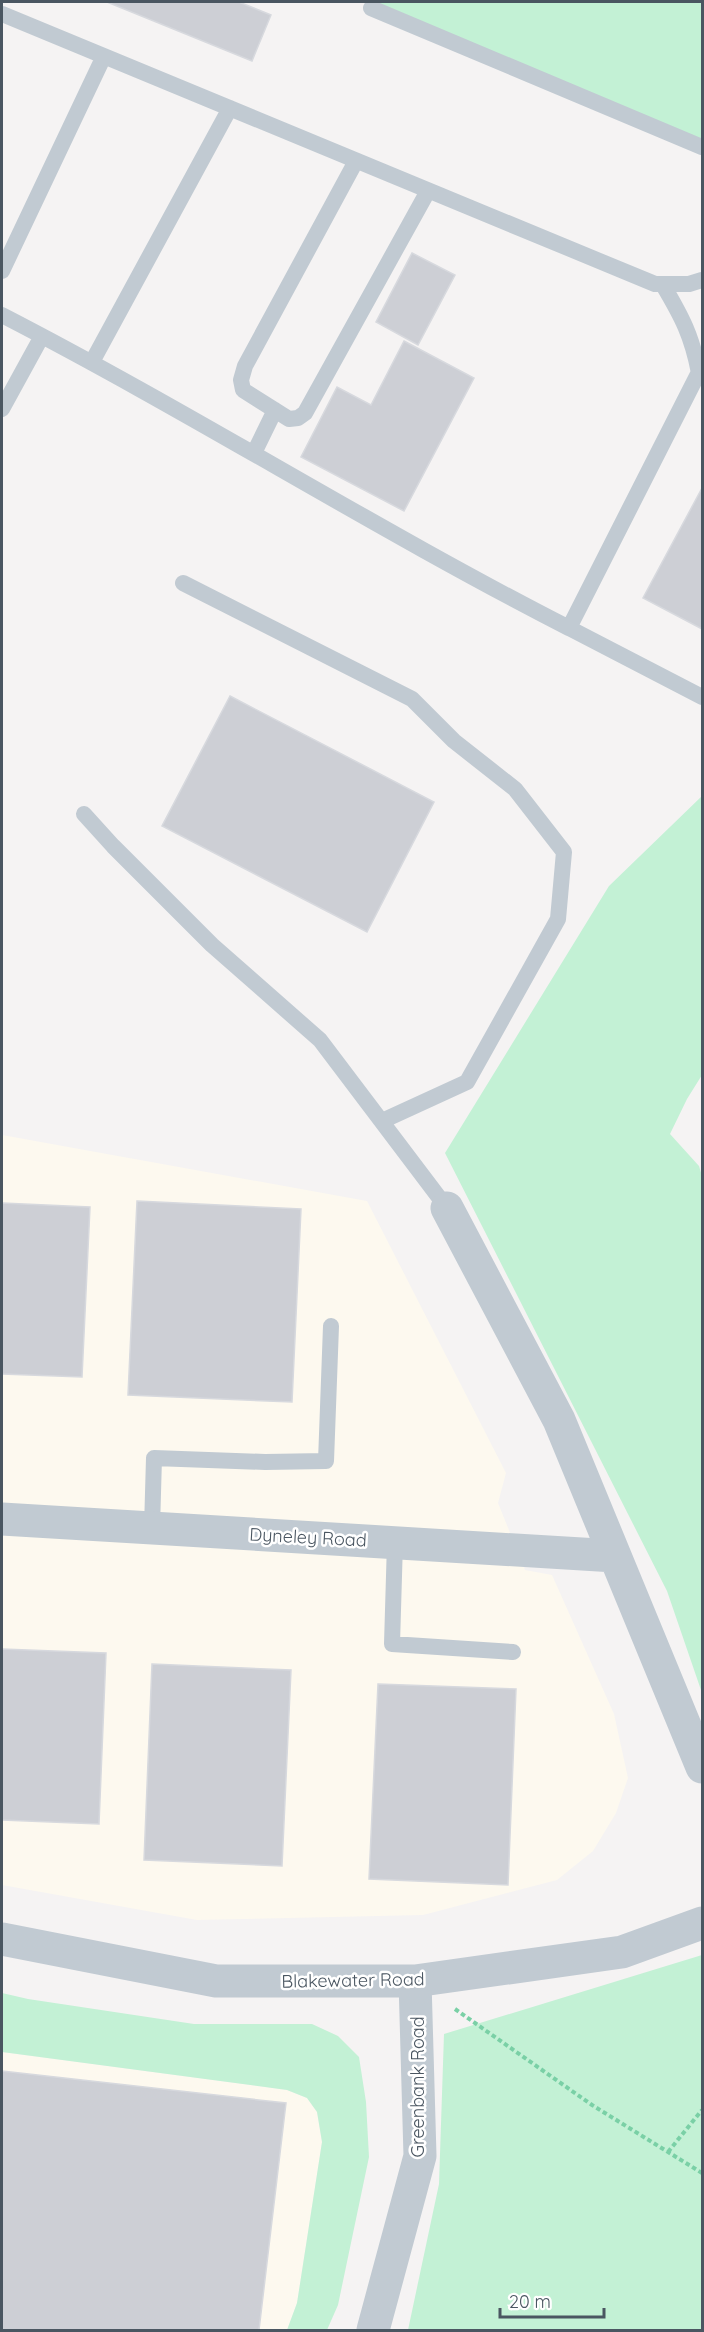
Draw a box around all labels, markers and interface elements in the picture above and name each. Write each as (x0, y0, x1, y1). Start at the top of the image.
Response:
street label: Dyneley Road (249, 1522, 367, 1552)
street label: Blakewater Road (281, 1967, 425, 1993)
street label: Greenbank Road (406, 2016, 429, 2158)
scale bar (500, 2281, 604, 2319)
text: 20 m (509, 2290, 551, 2313)

